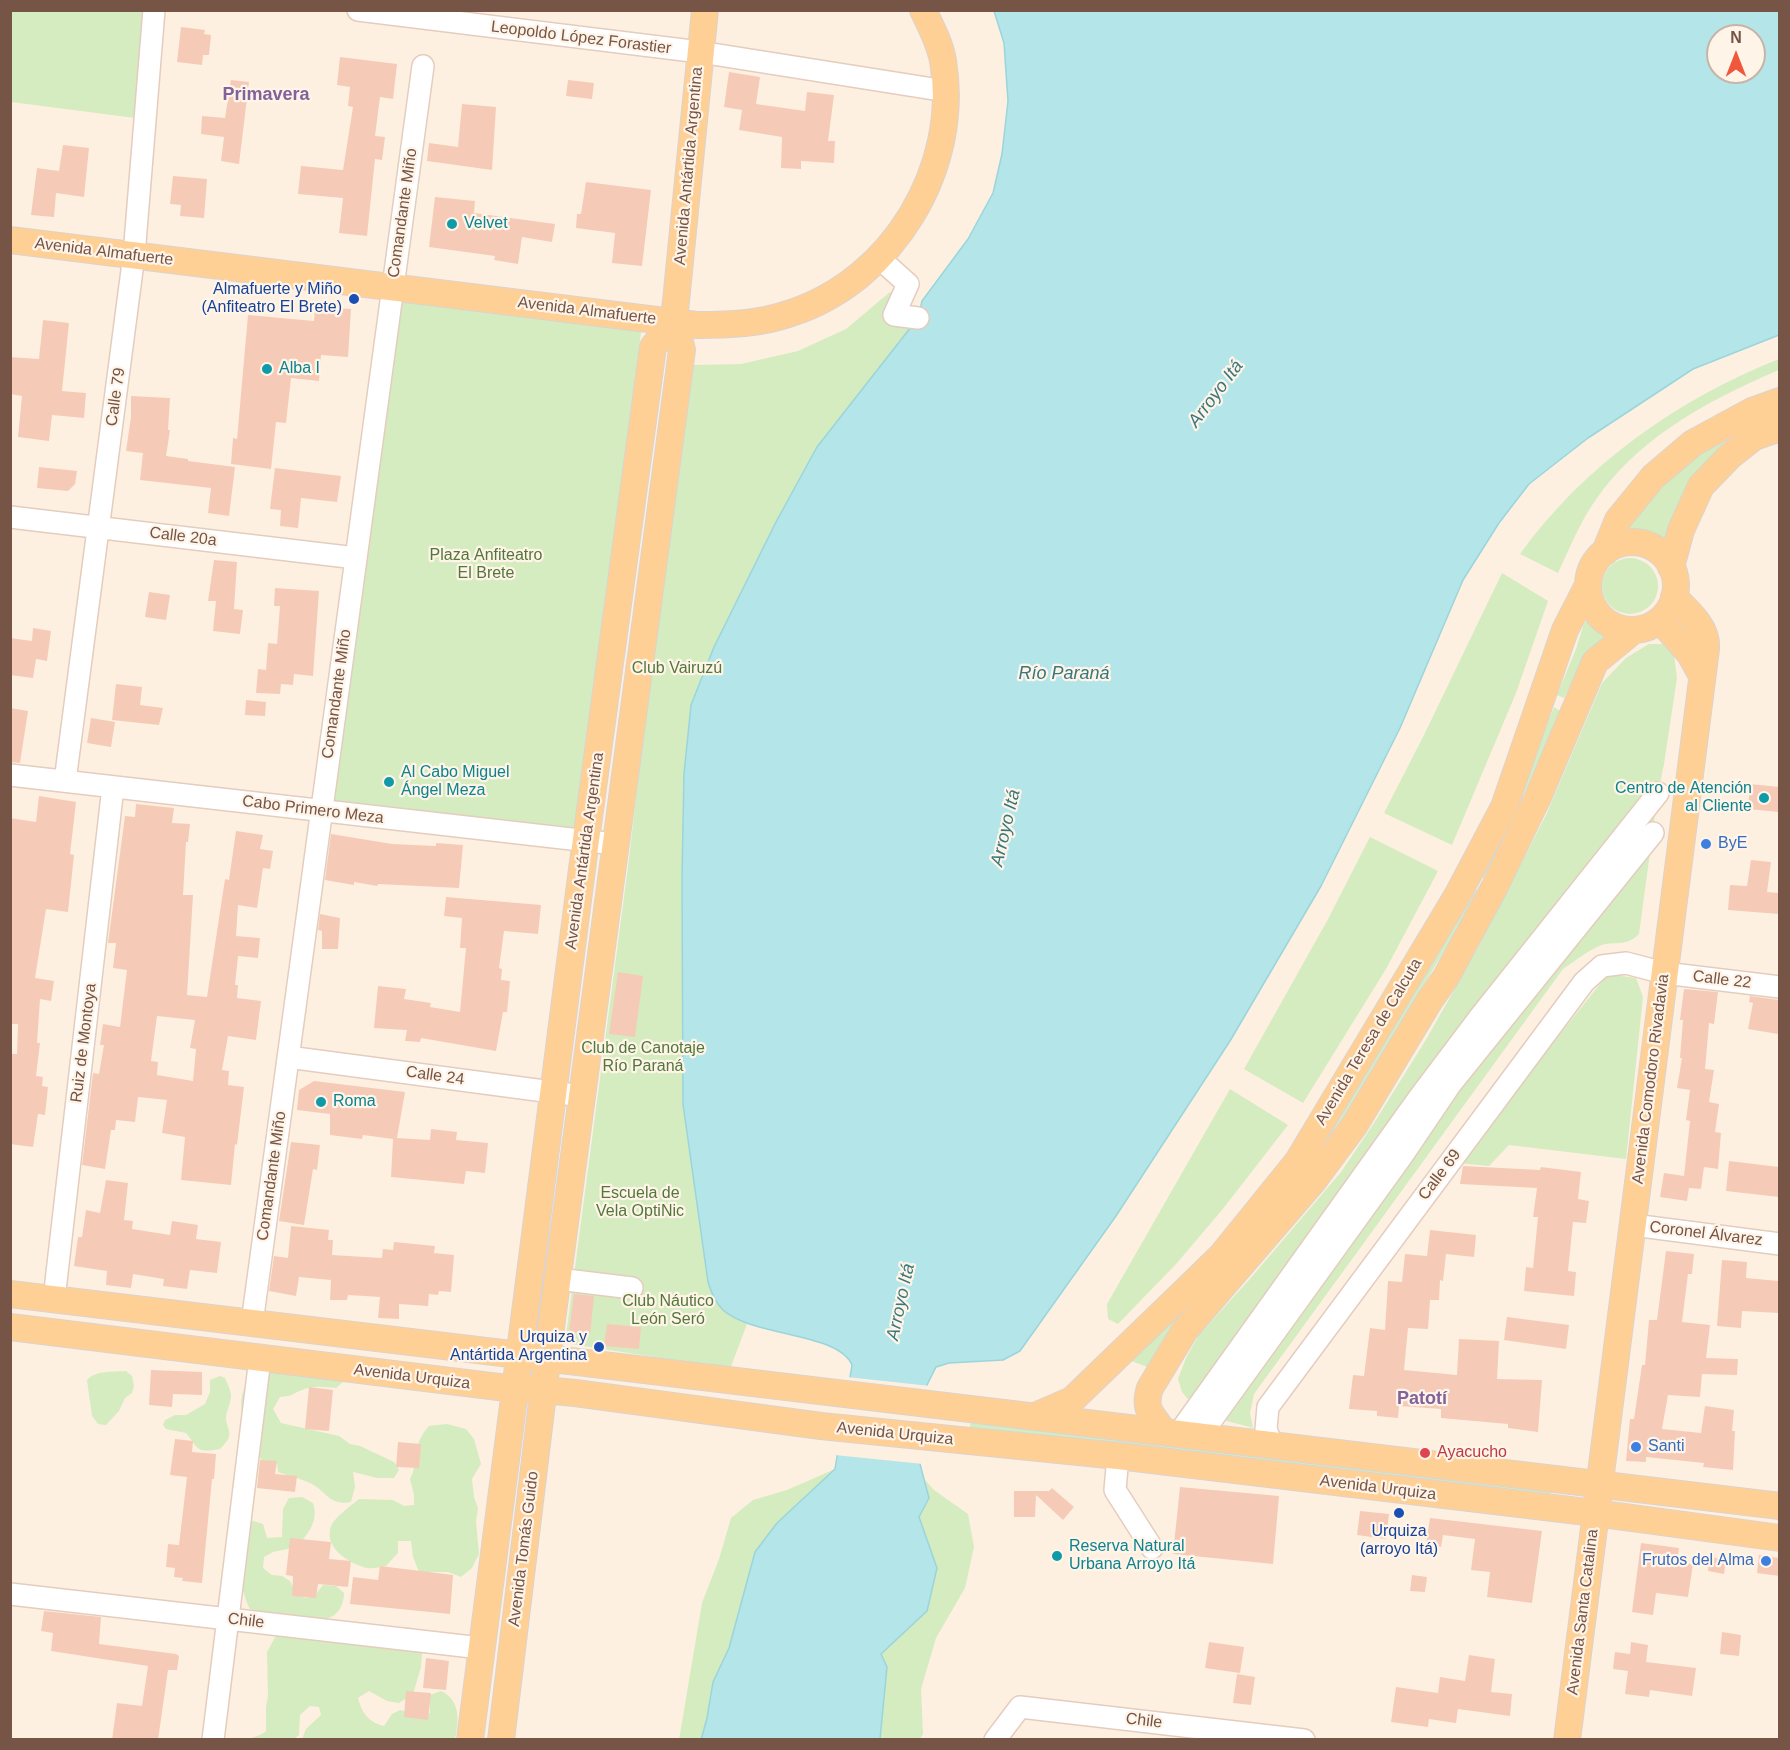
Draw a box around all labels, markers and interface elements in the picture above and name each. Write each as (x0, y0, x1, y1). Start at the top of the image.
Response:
street label: Leopoldo López Forastier (490, 17, 672, 59)
north arrow (1706, 24, 1766, 84)
text: N (1730, 29, 1742, 46)
street label: Avenida Antártida Argentina (671, 66, 707, 266)
district label: Primavera (222, 84, 310, 106)
street label: Comandante Miño (384, 147, 422, 279)
place label: Velvet (464, 214, 508, 234)
marker: Velvet (445, 217, 459, 231)
street label: Avenida Almafuerte (34, 234, 174, 270)
place label: Almafuerte y Miño (Anfiteatro El Brete) (202, 280, 342, 318)
marker: Almafuerte y Miño (Anfiteatro El Brete) (347, 292, 361, 306)
street label: Avenida Almafuerte (517, 293, 657, 329)
water label: Arroyo Itá (1184, 356, 1248, 432)
place label: Alba I (279, 359, 320, 379)
marker: Alba I (260, 362, 274, 376)
street label: Calle 79 (102, 367, 130, 427)
street label: Calle 20a (148, 523, 218, 551)
park label: Plaza Anfiteatro El Brete (430, 546, 542, 584)
street label: Comandante Miño (318, 628, 356, 760)
park label: Club Vairuzú (632, 659, 722, 679)
water label: Río Paraná (1018, 663, 1110, 685)
street label: Avenida Antártida Argentina (562, 751, 608, 951)
place label: Al Cabo Miguel Ángel Meza (401, 763, 509, 801)
marker: Al Cabo Miguel Ángel Meza (382, 775, 396, 789)
place label: Centro de Atención al Cliente (1615, 779, 1752, 817)
water label: Arroyo Itá (987, 788, 1025, 868)
marker: Centro de Atención al Cliente (1757, 791, 1771, 805)
street label: Cabo Primero Meza (241, 792, 385, 828)
place label: ByE (1718, 834, 1747, 854)
marker: ByE (1699, 837, 1713, 851)
street label: Avenida Teresa de Calcuta (1312, 955, 1426, 1129)
street label: Calle 22 (1692, 967, 1752, 993)
street label: Avenida Comodoro Rivadavia (1629, 973, 1673, 1185)
street label: Ruiz de Montoya (67, 982, 101, 1104)
park label: Club de Canotaje Río Paraná (581, 1039, 705, 1077)
street label: Calle 24 (405, 1062, 465, 1090)
place label: Roma (333, 1092, 376, 1112)
marker: Roma (314, 1095, 328, 1109)
street label: Comandante Miño (253, 1110, 291, 1242)
street label: Calle 69 (1415, 1146, 1465, 1204)
park label: Escuela de Vela OptiNic (596, 1184, 684, 1222)
street label: Coronel Álvarez (1648, 1218, 1764, 1250)
water label: Arroyo Itá (882, 1262, 920, 1342)
park label: Club Náutico León Seró (622, 1292, 714, 1330)
place label: Urquiza y Antártida Argentina (450, 1328, 587, 1366)
marker: Urquiza y Antártida Argentina (592, 1340, 606, 1354)
street label: Avenida Urquiza (353, 1360, 471, 1394)
district label: Patotí (1397, 1388, 1447, 1410)
street label: Avenida Urquiza (836, 1418, 954, 1450)
place label: Santi (1648, 1437, 1684, 1457)
marker: Santi (1629, 1440, 1643, 1454)
place label: Ayacucho (1437, 1443, 1507, 1463)
marker: Ayacucho (1418, 1446, 1432, 1460)
street label: Avenida Tomás Guido (505, 1470, 543, 1628)
street label: Avenida Urquiza (1319, 1471, 1437, 1505)
marker: Urquiza (arroyo Itá) (1392, 1506, 1406, 1520)
place label: Urquiza (arroyo Itá) (1360, 1522, 1438, 1560)
street label: Avenida Santa Catalina (1563, 1528, 1603, 1696)
place label: Reserva Natural Urbana Arroyo Itá (1069, 1537, 1195, 1575)
marker: Reserva Natural Urbana Arroyo Itá (1050, 1549, 1064, 1563)
place label: Frutos del Alma (1642, 1551, 1754, 1571)
marker: Frutos del Alma (1759, 1554, 1773, 1568)
street label: Chile (227, 1609, 265, 1633)
street label: Chile (1125, 1709, 1163, 1733)

